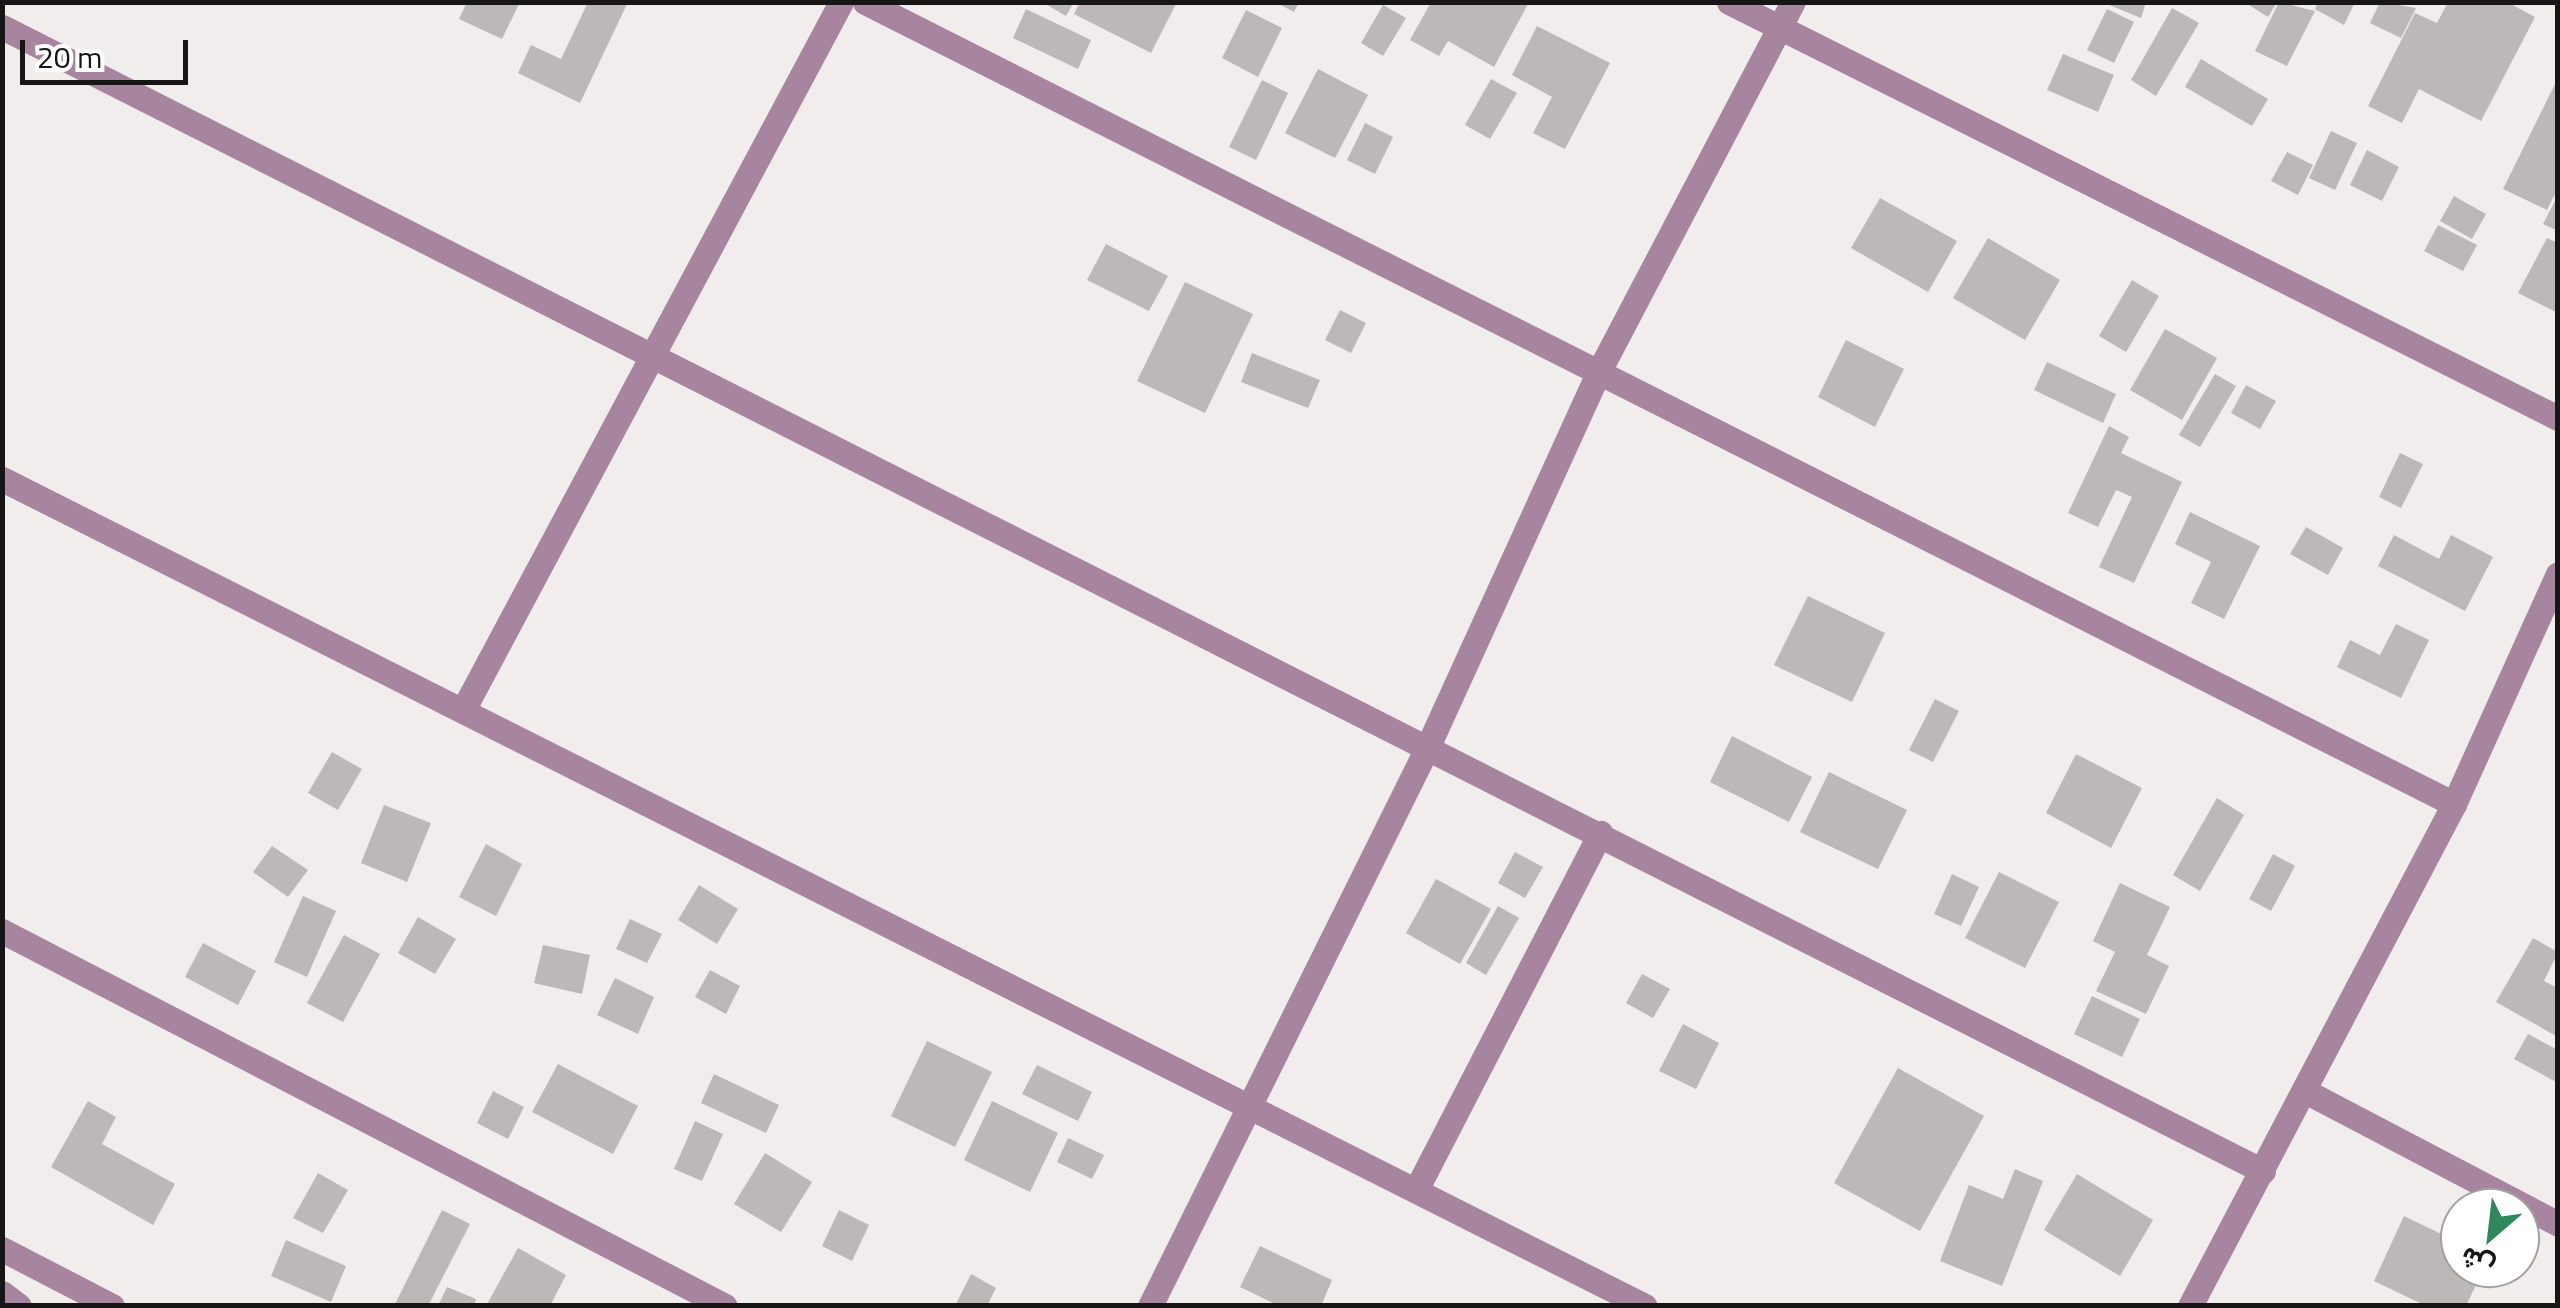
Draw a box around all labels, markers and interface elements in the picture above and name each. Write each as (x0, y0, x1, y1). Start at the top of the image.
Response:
scale bar (25, 20, 192, 82)
text: 20 m (37, 34, 102, 80)
north arrow (2440, 1188, 2540, 1288)
text: ش (2452, 1236, 2502, 1290)

